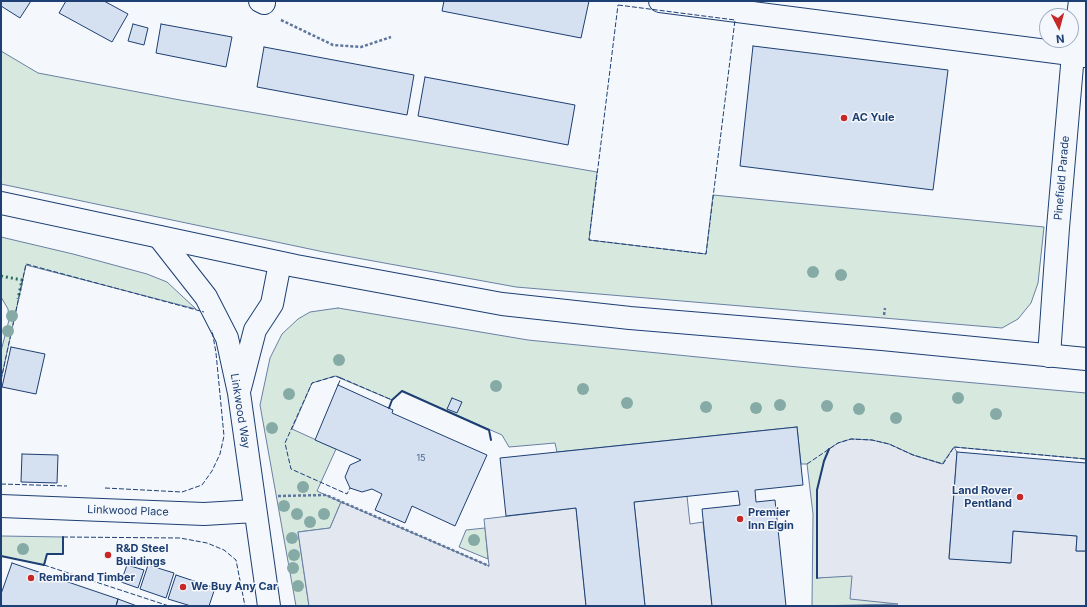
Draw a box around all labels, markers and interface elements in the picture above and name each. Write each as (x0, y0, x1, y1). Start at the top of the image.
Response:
north arrow (1039, 8, 1079, 48)
text: N (1055, 32, 1065, 46)
place label: AC Yule (852, 111, 894, 125)
marker: AC Yule (839, 113, 849, 123)
street label: Pinefield Parade (1052, 135, 1072, 221)
street label: Linkwood Way (228, 373, 252, 449)
house number: 15 (416, 453, 426, 463)
place label: Land Rover Pentland (952, 484, 1012, 510)
marker: Land Rover Pentland (1015, 492, 1025, 502)
street label: Linkwood Place (87, 503, 169, 519)
place label: Premier Inn Elgin (748, 506, 794, 532)
marker: Premier Inn Elgin (735, 514, 745, 524)
place label: R&D Steel Buildings (116, 542, 168, 568)
marker: R&D Steel Buildings (103, 550, 113, 560)
place label: Rembrand Timber (39, 571, 135, 585)
marker: Rembrand Timber (26, 573, 36, 583)
place label: We Buy Any Car (191, 580, 277, 594)
marker: We Buy Any Car (178, 582, 188, 592)

